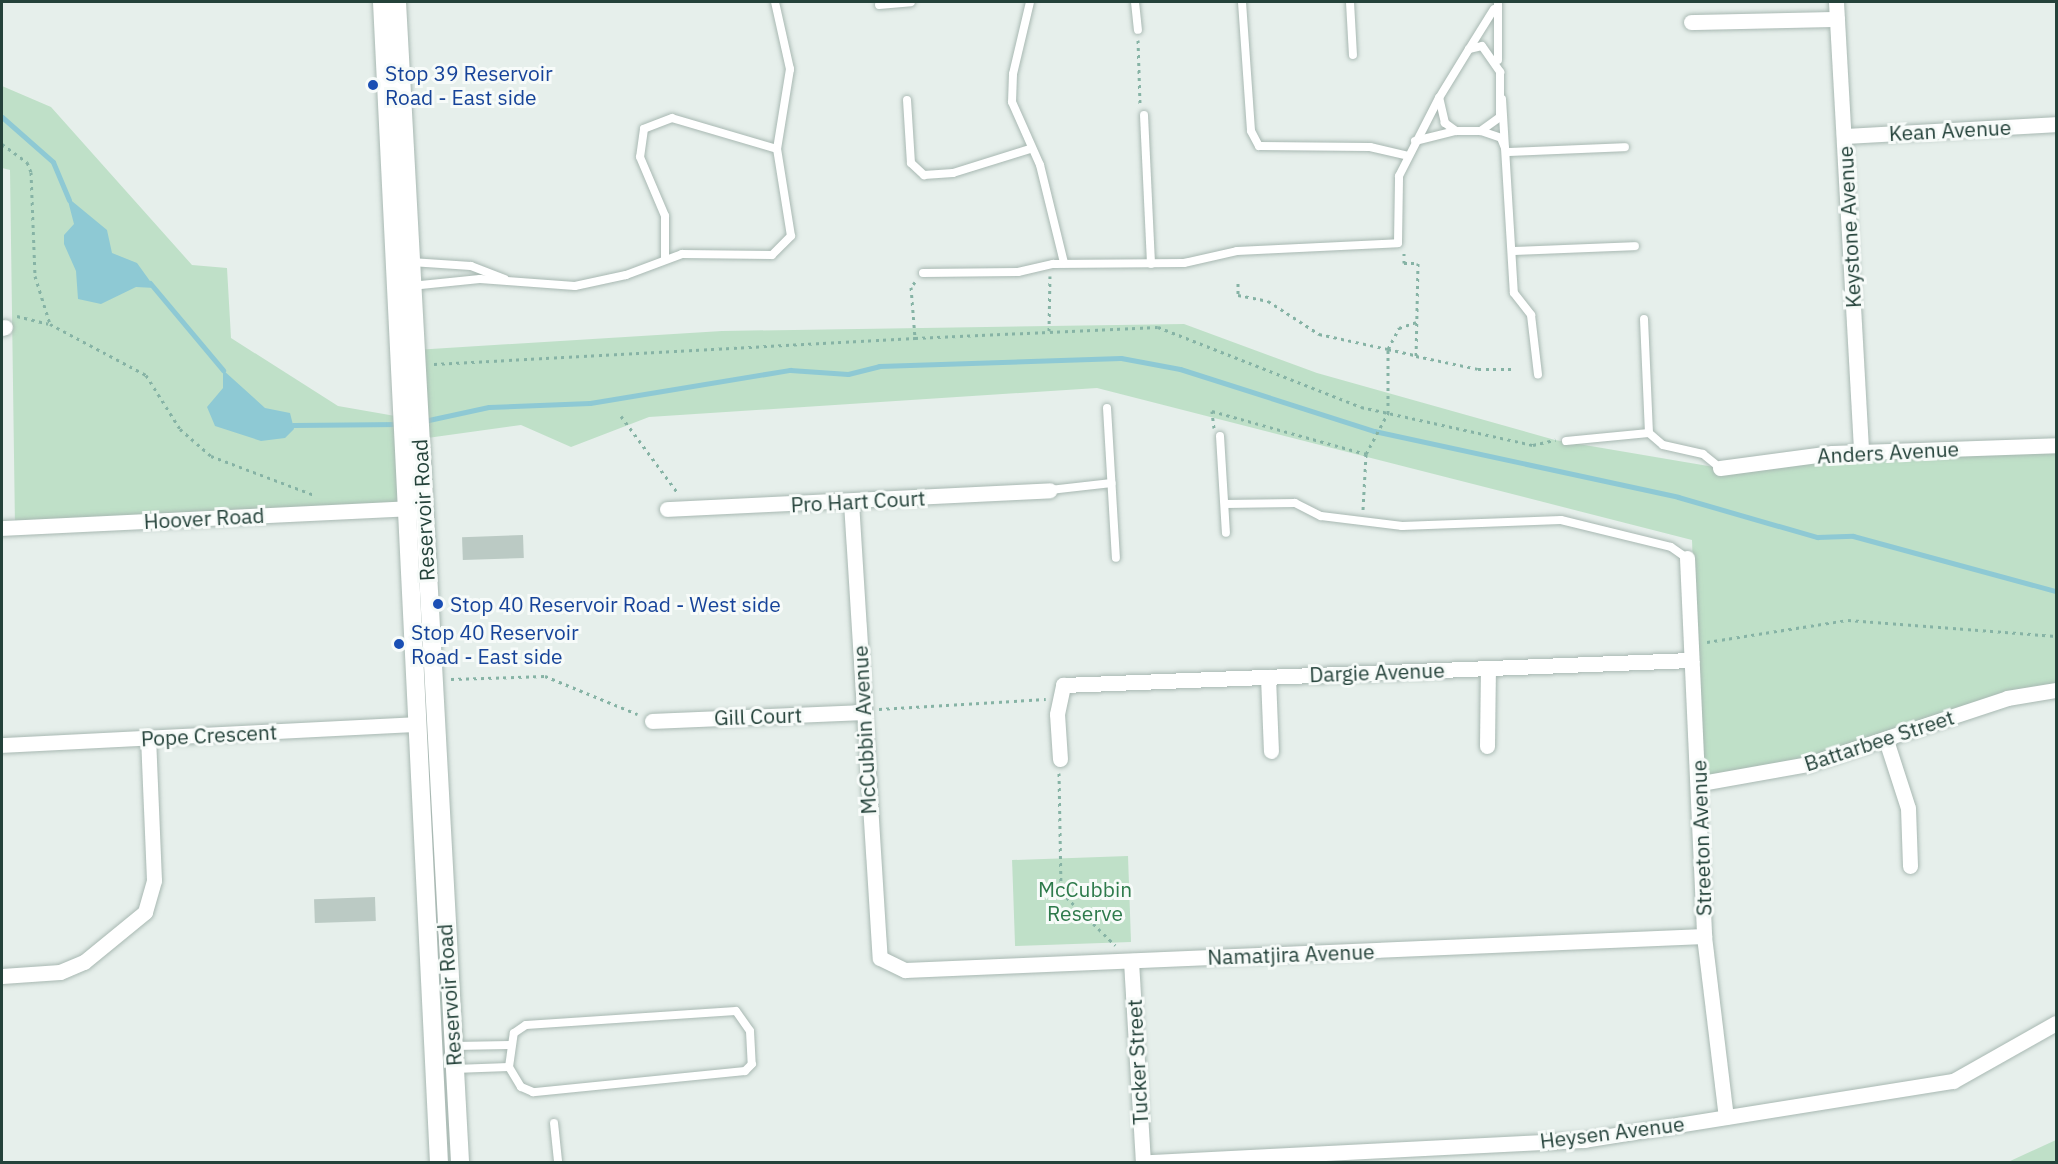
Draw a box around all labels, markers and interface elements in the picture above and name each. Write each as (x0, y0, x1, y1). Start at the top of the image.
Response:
place label: Stop 39 Reservoir Road - East side (385, 60, 553, 110)
marker: Stop 39 Reservoir Road - East side (366, 78, 380, 92)
street label: Kean Avenue (1888, 114, 2012, 146)
street label: Keystone Avenue (1832, 145, 1866, 309)
street label: Anders Avenue (1816, 436, 1960, 468)
street label: Reservoir Road (407, 438, 439, 582)
street label: Pro Hart Court (790, 485, 926, 517)
street label: Hoover Road (143, 502, 265, 534)
place label: Stop 40 Reservoir Road - West side (450, 591, 781, 617)
marker: Stop 40 Reservoir Road - West side (431, 597, 445, 611)
place label: Stop 40 Reservoir Road - East side (411, 619, 579, 669)
marker: Stop 40 Reservoir Road - East side (392, 637, 406, 651)
street label: McCubbin Avenue (847, 645, 881, 815)
street label: Dargie Avenue (1309, 657, 1445, 687)
street label: Gill Court (714, 702, 802, 730)
street label: Battarbee Street (1801, 704, 1957, 776)
street label: Pope Crescent (140, 719, 278, 751)
street label: Streeton Avenue (1686, 759, 1716, 917)
park label: McCubbin Reserve (1038, 876, 1132, 926)
street label: Reservoir Road (431, 923, 467, 1067)
street label: Namatjira Avenue (1207, 938, 1375, 970)
street label: Tucker Street (1121, 998, 1153, 1126)
street label: Heysen Avenue (1538, 1111, 1686, 1153)

